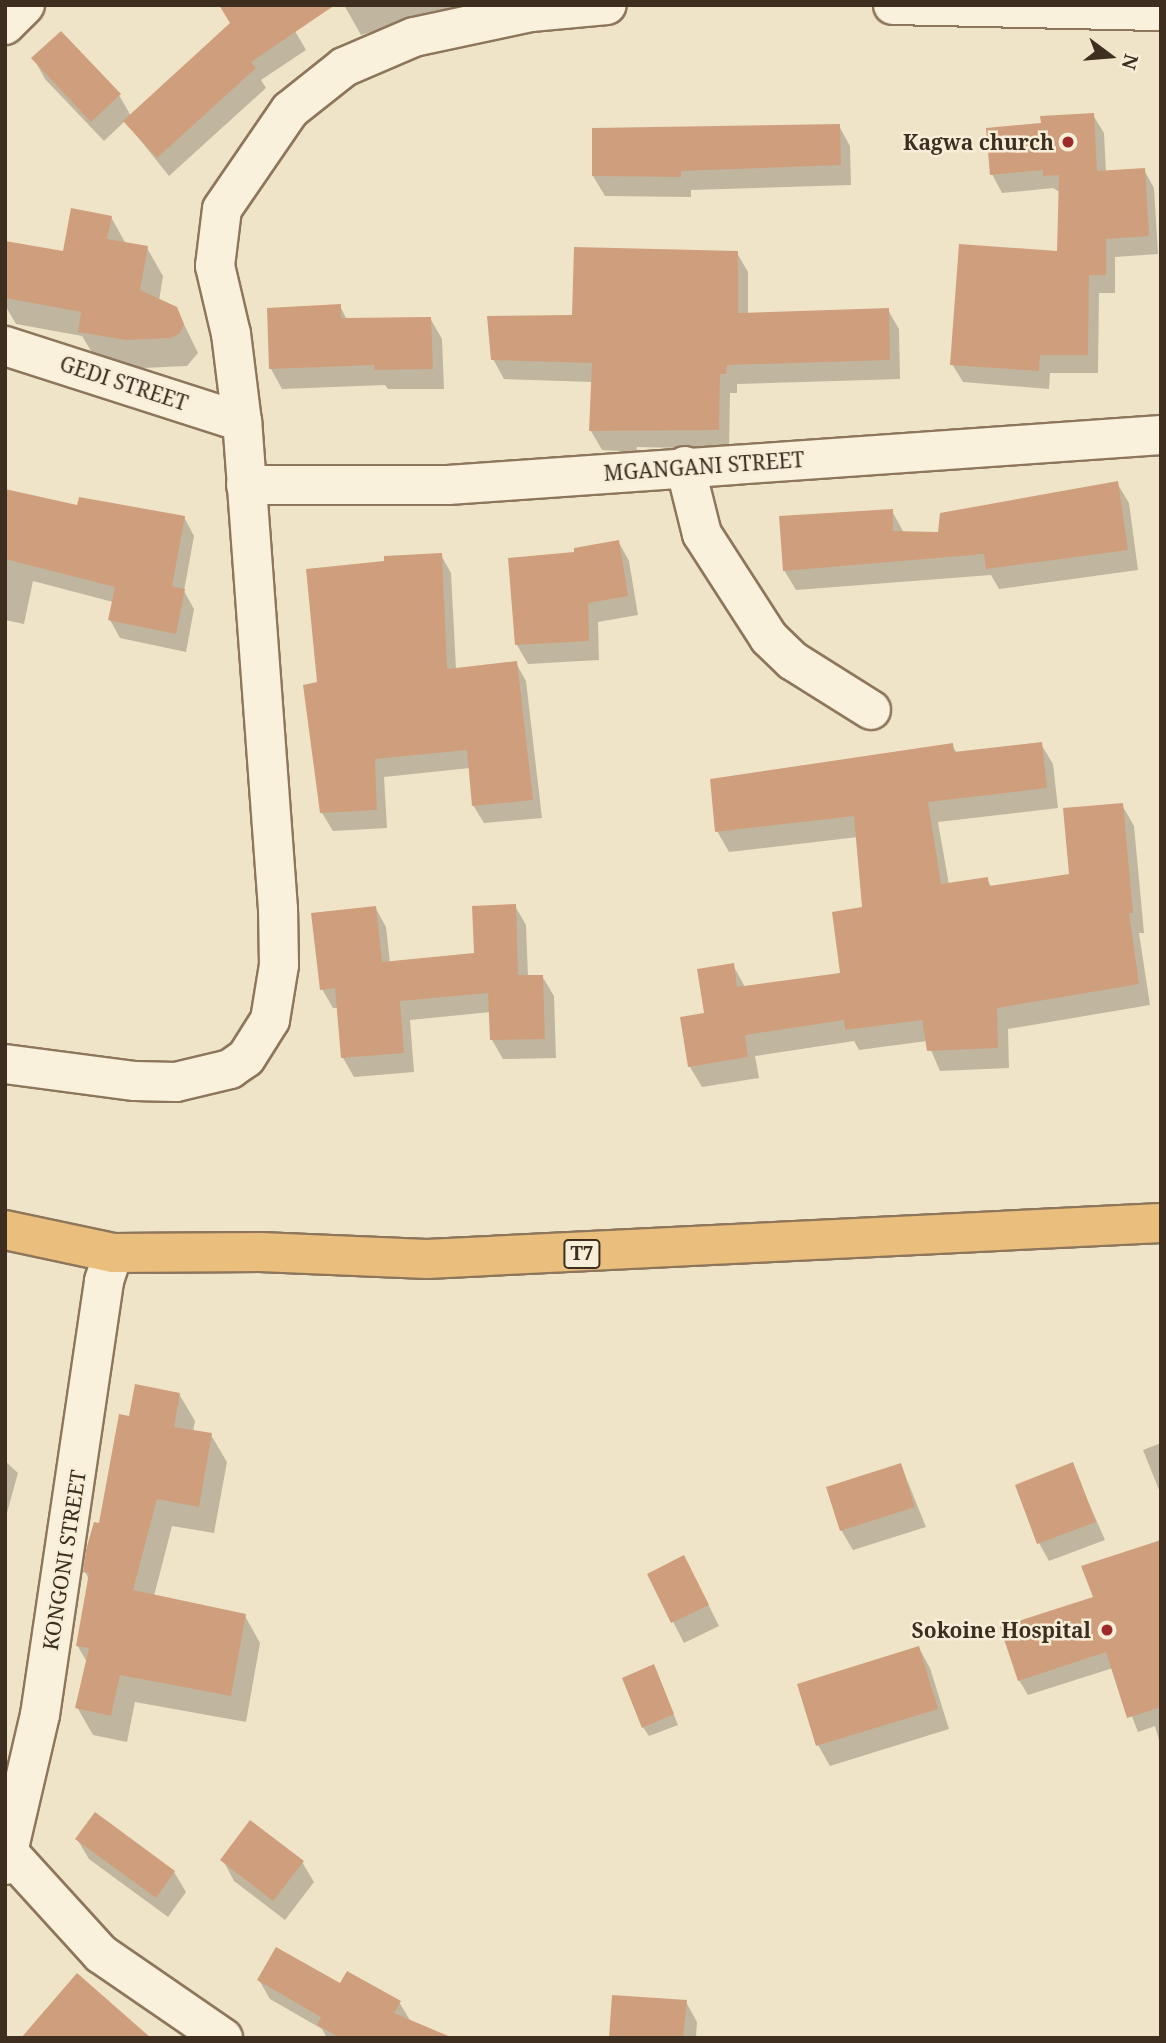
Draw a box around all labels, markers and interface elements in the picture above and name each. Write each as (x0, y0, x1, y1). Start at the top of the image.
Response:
north arrow (1075, 21, 1145, 91)
text: N (1116, 51, 1145, 73)
place label: Kagwa church (903, 129, 1054, 155)
marker: Kagwa church (1060, 134, 1076, 150)
street label: GEDI STREET (57, 350, 191, 416)
street label: MGANGANI STREET (603, 446, 805, 486)
road number: T7 (563, 1238, 601, 1270)
street label: KONGONI STREET (37, 1468, 91, 1652)
place label: Sokoine Hospital (912, 1617, 1091, 1643)
marker: Sokoine Hospital (1097, 1620, 1117, 1640)

